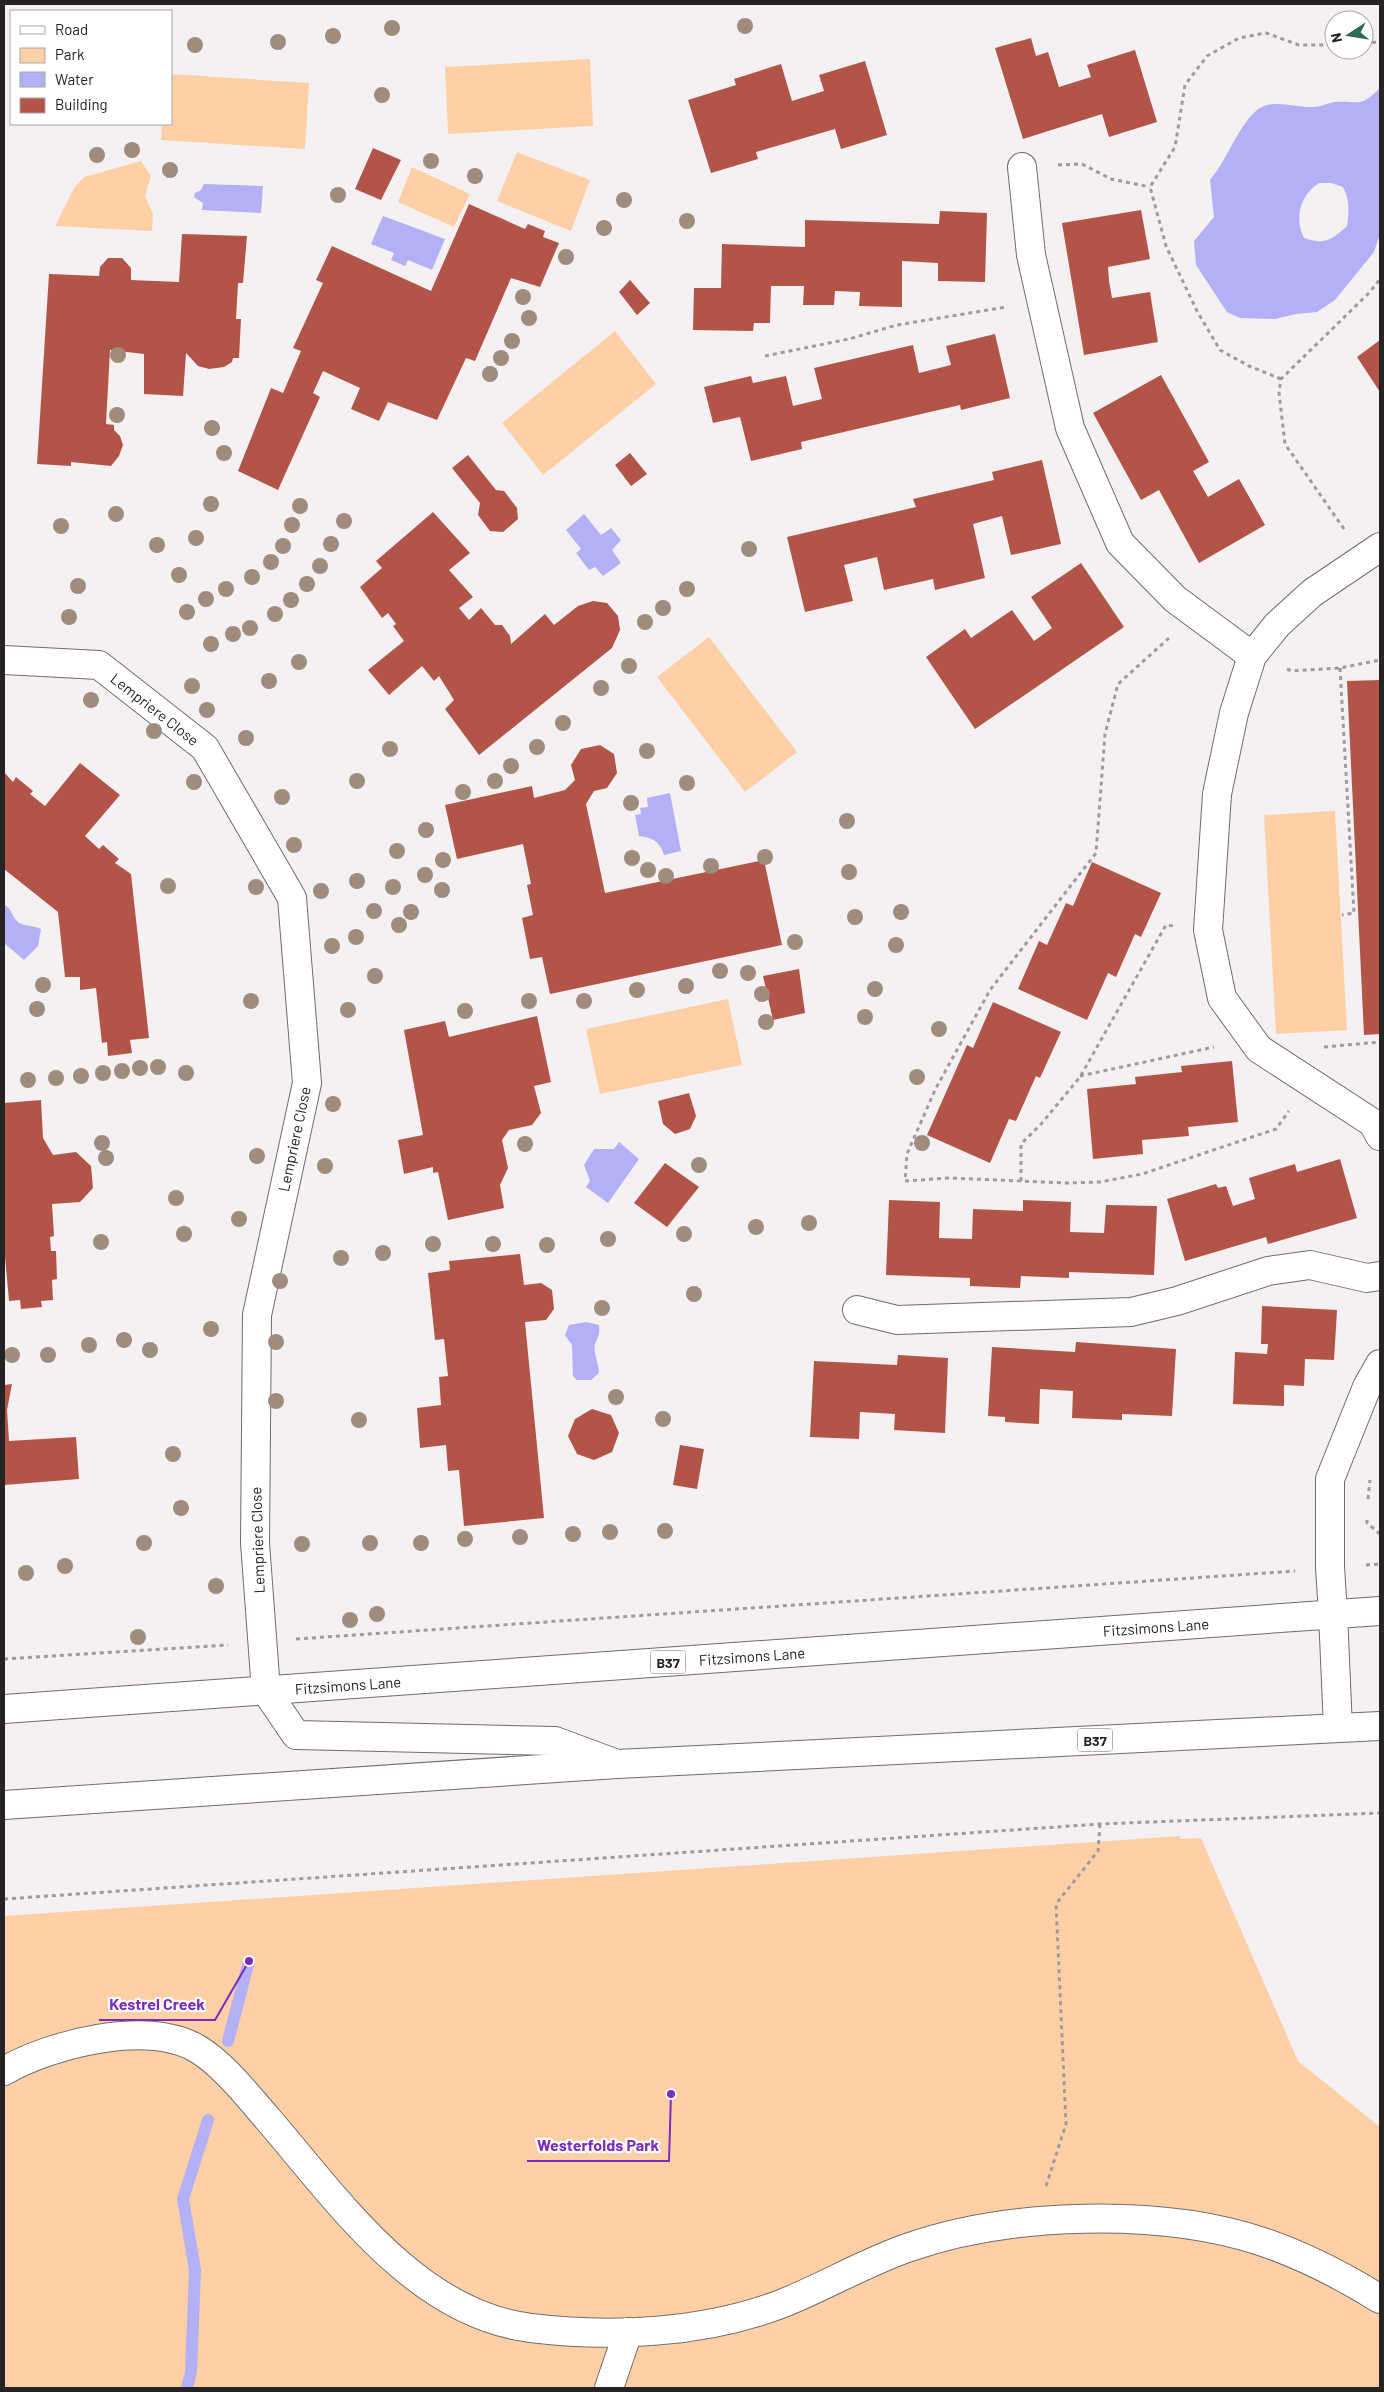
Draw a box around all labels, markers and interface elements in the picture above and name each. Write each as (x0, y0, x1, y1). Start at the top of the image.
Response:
legend (10, 10, 172, 125)
north arrow (1324, 10, 1374, 60)
text: Road (55, 20, 88, 38)
text: N (1327, 31, 1345, 44)
text: Park (55, 45, 85, 63)
text: Water (55, 70, 94, 88)
text: Building (55, 95, 108, 113)
street label: Lempriere Close (107, 669, 203, 749)
street label: Lempriere Close (274, 1085, 314, 1193)
street label: Lempriere Close (246, 1486, 268, 1594)
street label: Fitzsimons Lane (1102, 1614, 1210, 1640)
street label: Fitzsimons Lane (698, 1643, 806, 1669)
road number: B37 (650, 1650, 686, 1674)
street label: Fitzsimons Lane (294, 1672, 402, 1698)
road number: B37 (1078, 1728, 1112, 1752)
callout: Kestrel Creek (99, 1989, 215, 2020)
text: Kestrel Creek (109, 1994, 205, 2013)
callout: Westerfolds Park (527, 2130, 669, 2161)
text: Westerfolds Park (537, 2135, 659, 2154)

